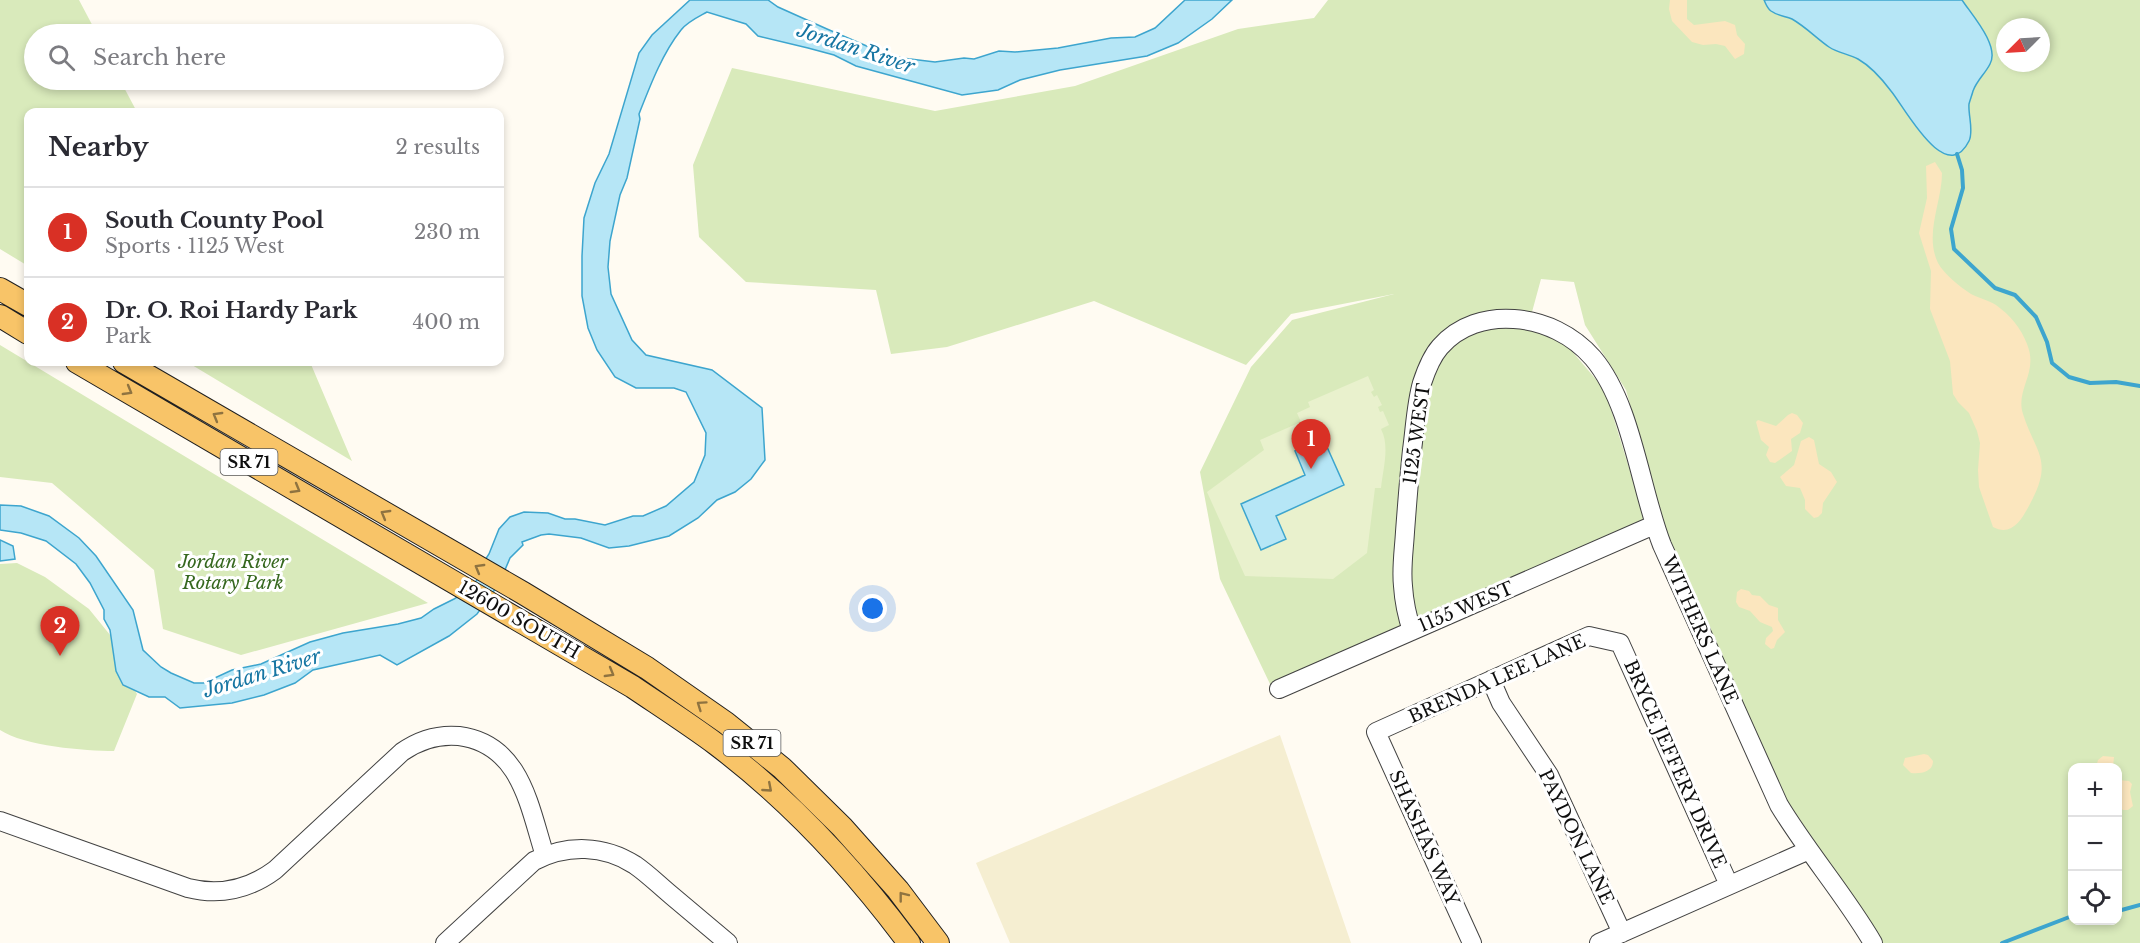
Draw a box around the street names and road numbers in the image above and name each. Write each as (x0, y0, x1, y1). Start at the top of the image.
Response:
street label: 1125 WEST (1399, 381, 1435, 486)
road number: SR 71 (220, 449, 278, 475)
street label: WITHERS LANE (1657, 552, 1743, 708)
street label: 12600 SOUTH (454, 576, 584, 664)
street label: 1155 WEST (1415, 577, 1517, 637)
street label: BRENDA LEE LANE (1405, 630, 1589, 728)
street label: BRYCE JEFFERY DRIVE (1619, 656, 1731, 872)
road number: SR 71 (724, 730, 780, 756)
street label: PAYDON LANE (1534, 766, 1618, 908)
street label: SHASHAS WAY (1384, 767, 1464, 910)

